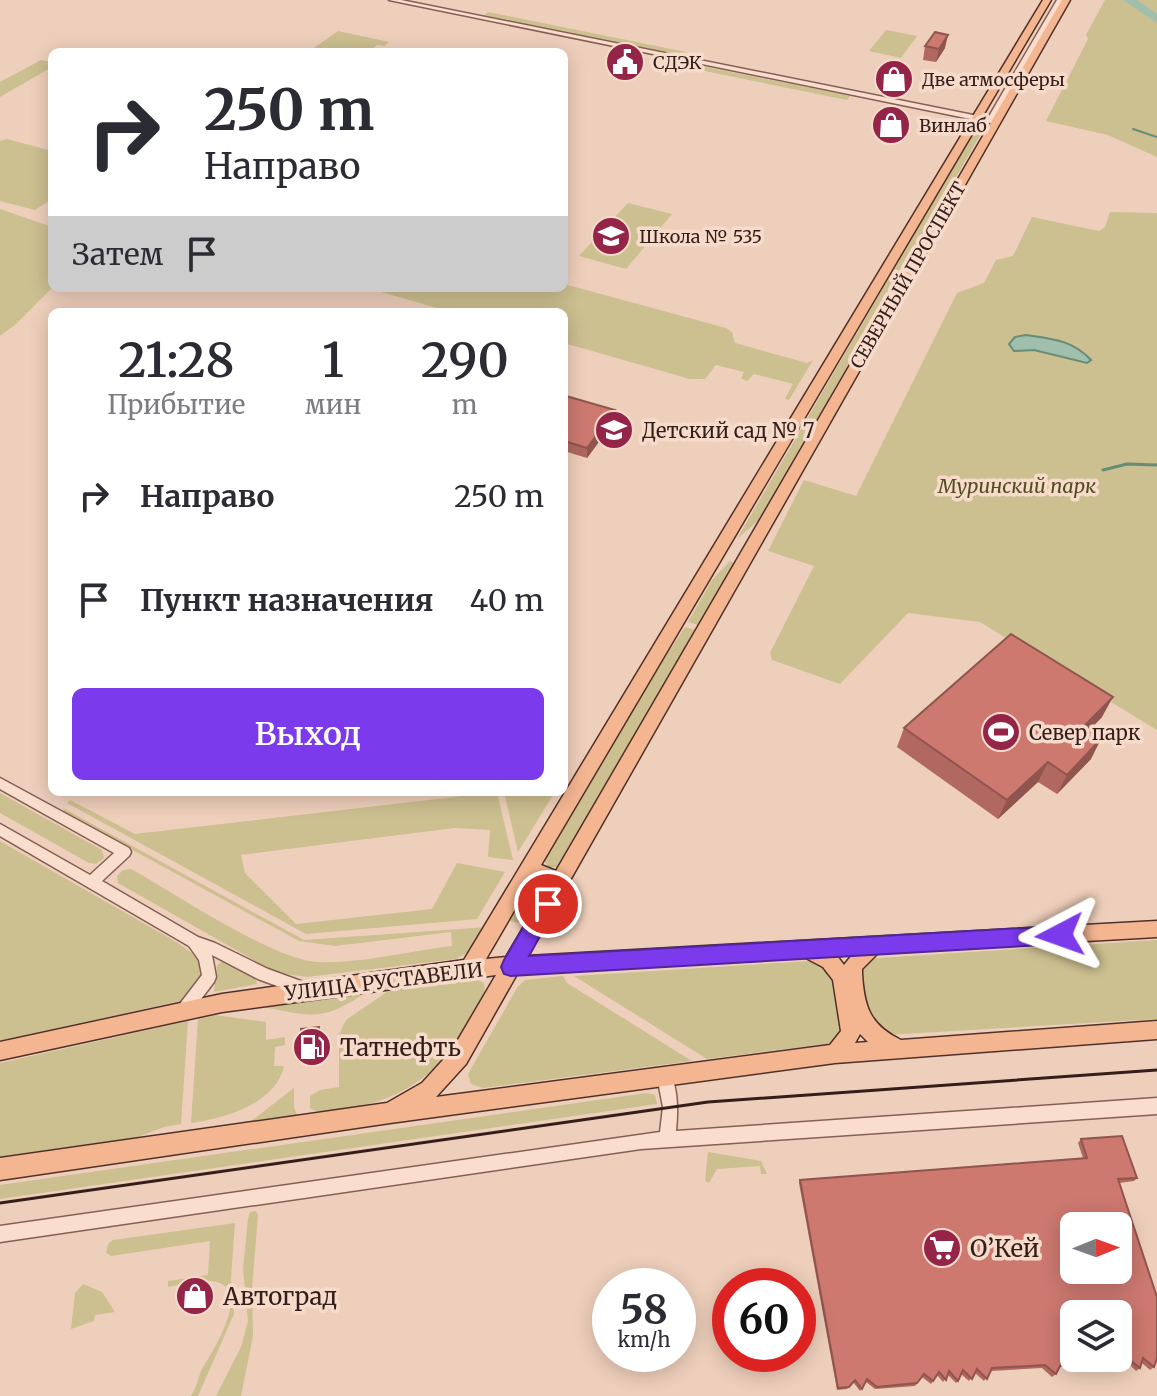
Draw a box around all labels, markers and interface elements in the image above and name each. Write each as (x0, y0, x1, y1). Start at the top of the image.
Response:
public building icon: СДЭК (604, 41, 646, 83)
place label: СДЭК (653, 51, 702, 74)
shop icon: Две атмосферы (873, 58, 915, 100)
place label: Две атмосферы (922, 68, 1065, 91)
text: 250 m (204, 75, 374, 145)
icon: right (72, 80, 176, 184)
shop icon: Винлаб (870, 104, 912, 146)
place label: Винлаб (919, 114, 987, 137)
text: Направо (204, 144, 360, 189)
street label: СЕВЕРНЫЙ ПРОСПЕКТ (845, 177, 971, 372)
school or university icon: Школа № 535 (590, 215, 632, 257)
place label: Школа № 535 (639, 225, 762, 248)
icon: arrive (180, 232, 224, 276)
text: Затем (72, 235, 164, 273)
text: 21:28 (118, 330, 234, 390)
text: 1 (322, 330, 344, 390)
text: 290 (421, 330, 509, 390)
text: Прибытие (107, 388, 245, 421)
text: мин (305, 388, 361, 421)
text: m (452, 388, 478, 421)
school or university icon: Детский сад № 7 (593, 409, 635, 451)
place label: Детский сад № 7 (642, 418, 814, 443)
park label: Муринский парк (937, 473, 1096, 498)
icon: right (72, 474, 116, 518)
text: Направо (140, 477, 274, 515)
text: 250 m (454, 477, 544, 515)
icon: arrive (72, 578, 116, 622)
text: Пункт назначения (140, 581, 434, 619)
text: 40 m (470, 581, 544, 619)
button: Выход (72, 688, 544, 780)
sports icon: Север парк (980, 711, 1022, 753)
place label: Север парк (1029, 720, 1141, 745)
pin (514, 870, 582, 938)
icon: arrive (526, 882, 570, 926)
position arrow (1018, 893, 1102, 977)
street label: УЛИЦА РУСТАВЕЛИ (282, 956, 485, 1006)
fuel station icon: Татнефть (291, 1026, 333, 1068)
place label: Татнефть (340, 1032, 461, 1063)
north arrow (1060, 1212, 1132, 1284)
map controls (1060, 1212, 1132, 1372)
supermarket icon: О’Кей (921, 1227, 963, 1269)
place label: О’Кей (970, 1233, 1039, 1264)
speed limit sign: 60 (712, 1268, 816, 1372)
shop icon: Автоград (174, 1275, 216, 1317)
place label: Автоград (222, 1281, 338, 1312)
text: 58 (620, 1285, 668, 1335)
button: layers (1060, 1300, 1132, 1372)
text: km/h (618, 1327, 670, 1352)

